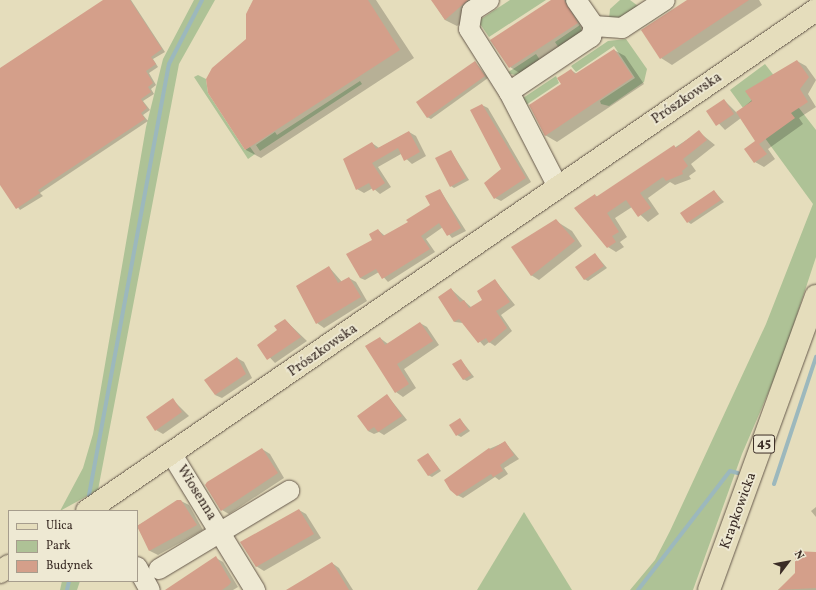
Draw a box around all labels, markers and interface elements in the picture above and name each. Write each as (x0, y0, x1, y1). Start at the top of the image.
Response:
street label: Prószkowska (649, 69, 725, 129)
street label: Prószkowska (285, 321, 361, 381)
road number: 45 (753, 433, 775, 455)
street label: Wiosenna (173, 462, 219, 524)
street label: Krapkowicka (717, 470, 761, 552)
legend (8, 510, 138, 582)
text: Ulica (46, 518, 73, 534)
text: Park (46, 538, 71, 554)
north arrow (768, 542, 808, 582)
text: N (790, 548, 807, 563)
text: Budynek (46, 558, 93, 574)

